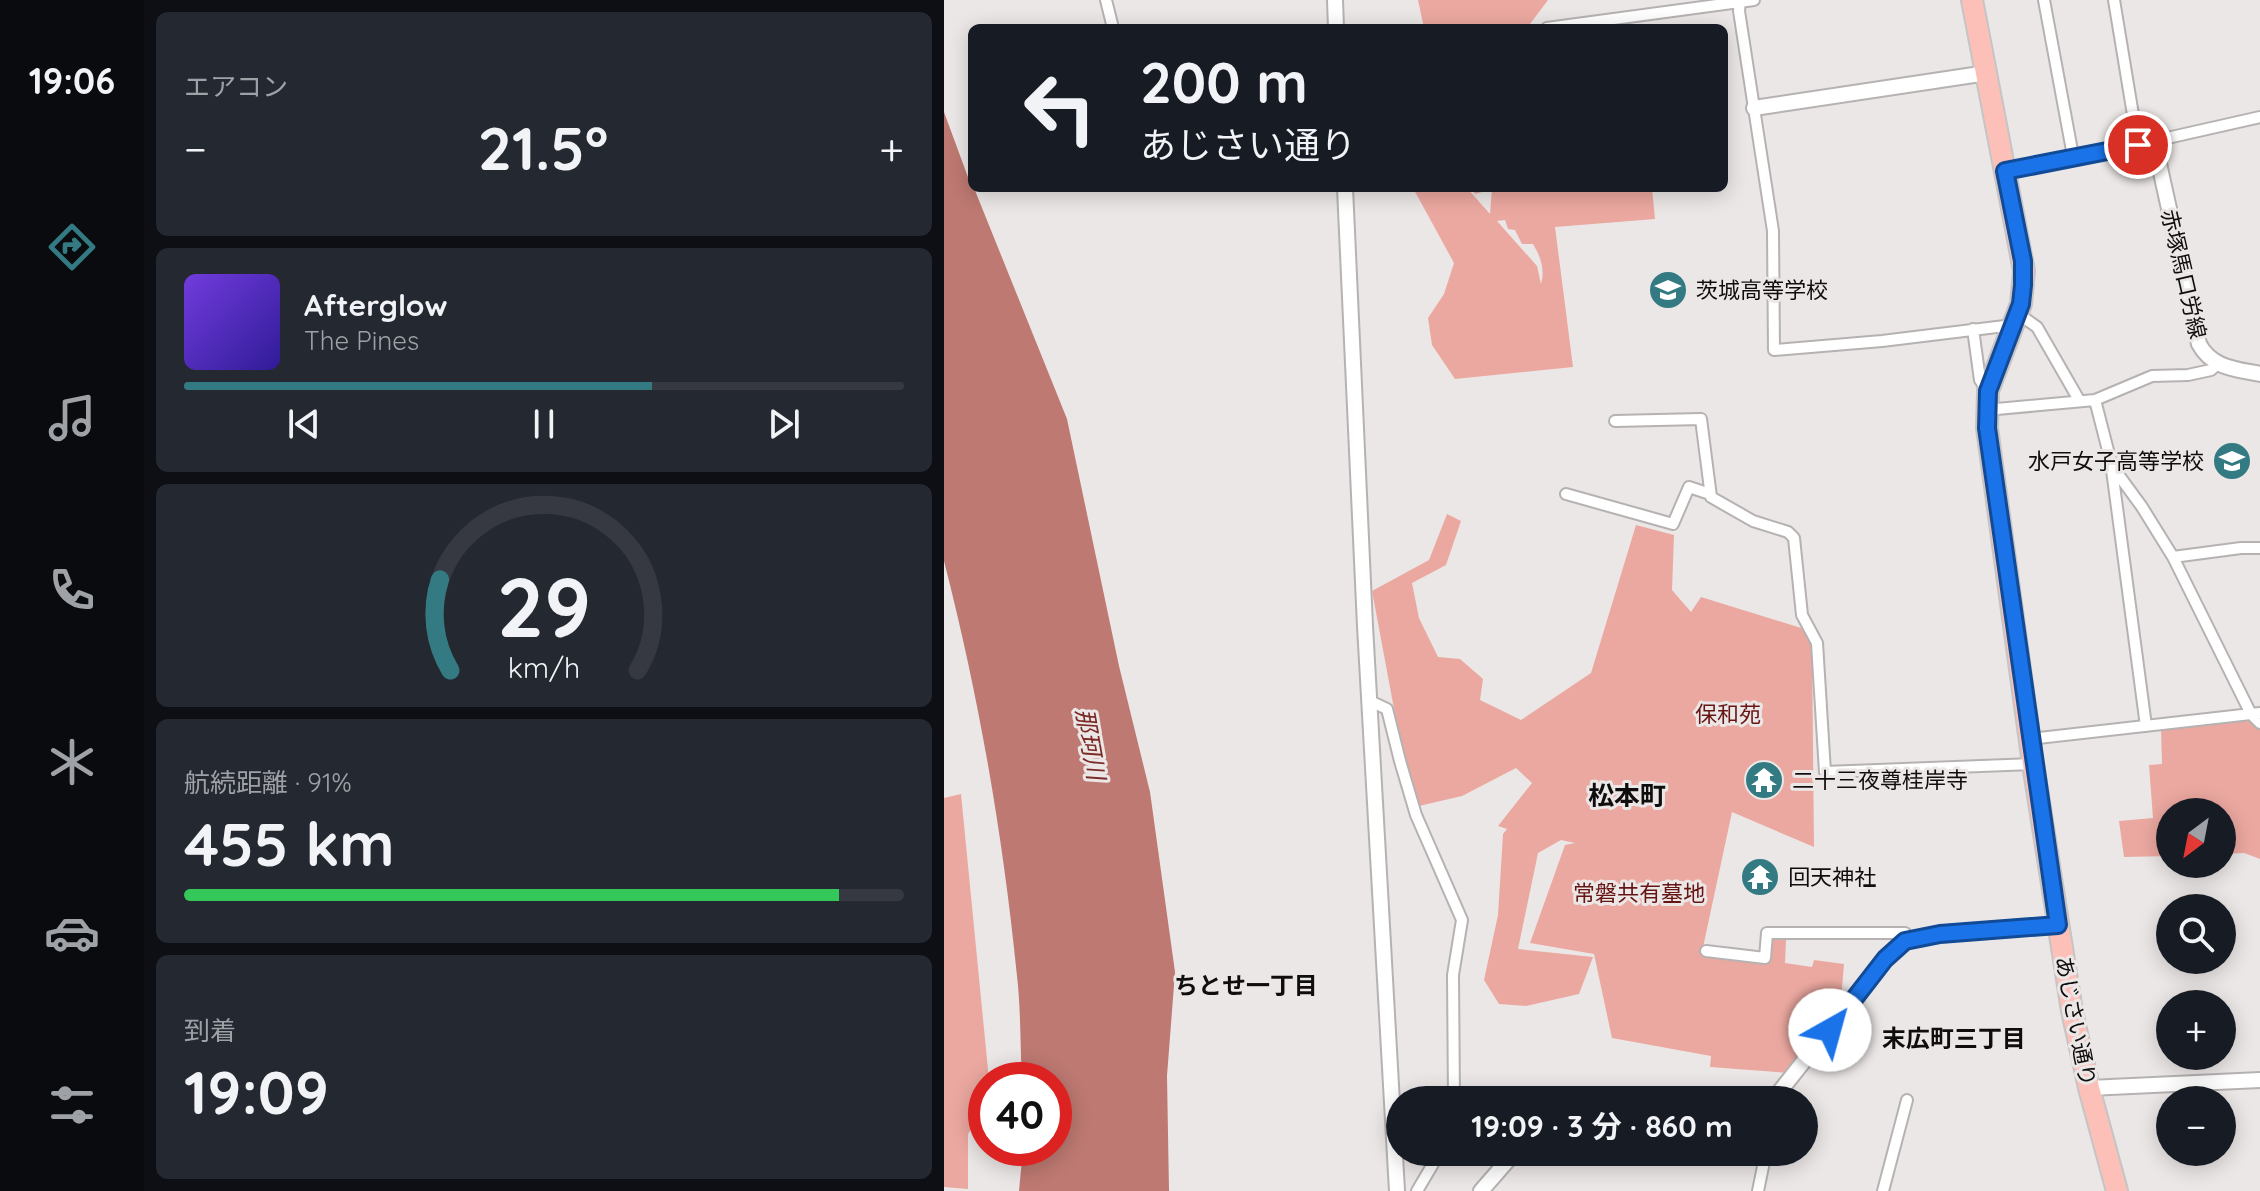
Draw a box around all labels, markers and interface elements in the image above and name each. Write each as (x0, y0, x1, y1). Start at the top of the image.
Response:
text: 200 m (1140, 47, 1308, 117)
icon: left (1008, 56, 1112, 160)
text: 19:06 (29, 58, 115, 103)
text: エアコン (184, 70, 288, 103)
text: 21.5° (478, 110, 608, 185)
pin (2104, 111, 2172, 179)
text: − (184, 121, 207, 176)
text: + (879, 121, 904, 176)
text: あじさい通り (1140, 122, 1356, 167)
icon: arrive (2116, 123, 2160, 167)
street label: 赤塚馬口労線 (2156, 207, 2212, 341)
icon: directions (44, 219, 100, 275)
school or university icon: 茨城高等学校 (1647, 269, 1689, 311)
place label: 茨城高等学校 (1696, 276, 1828, 304)
text: Afterglow (304, 286, 447, 324)
text: The Pines (304, 324, 419, 357)
icon: music (44, 390, 100, 446)
icon: previous (282, 402, 326, 446)
icon: pause (522, 402, 566, 446)
icon: next (762, 402, 806, 446)
school or university icon: 水戸女子高等学校 (2211, 440, 2253, 482)
place label: 水戸女子高等学校 (2028, 447, 2204, 475)
text: 29 (497, 554, 591, 658)
icon: phone (44, 562, 100, 618)
text: km/h (508, 650, 580, 686)
park label: 保和苑 (1695, 700, 1761, 728)
water label: 那珂川 (1070, 706, 1113, 785)
icon: climate (44, 734, 100, 790)
temple icon: 二十三夜尊桂岸寺 (1743, 759, 1785, 801)
text: 航続距離 · 91% (184, 766, 352, 799)
place label: 二十三夜尊桂岸寺 (1792, 766, 1968, 794)
district label: 松本町 (1588, 779, 1666, 812)
north arrow (2156, 798, 2236, 878)
map controls (2156, 798, 2236, 1166)
text: 455 km (184, 806, 395, 881)
temple icon: 回天神社 (1739, 856, 1781, 898)
place label: 回天神社 (1788, 863, 1876, 891)
park label: 常磐共有墓地 (1573, 879, 1705, 907)
button: search (2156, 894, 2236, 974)
icon: car (44, 905, 100, 961)
street label: あじさい通り (2050, 954, 2102, 1088)
district label: ちとせ一丁目 (1174, 970, 1318, 1000)
position arrow (1788, 988, 1872, 1072)
button: + (2156, 990, 2236, 1070)
text: 到着 (184, 1014, 236, 1047)
district label: 末広町三丁目 (1882, 1023, 2026, 1053)
text: 19:09 (184, 1054, 329, 1129)
speed limit sign: 40 (968, 1062, 1072, 1166)
icon: filters (44, 1077, 100, 1133)
button: − (2156, 1086, 2236, 1166)
text: 19:09 · 3 分 · 860 m (1471, 1107, 1733, 1145)

